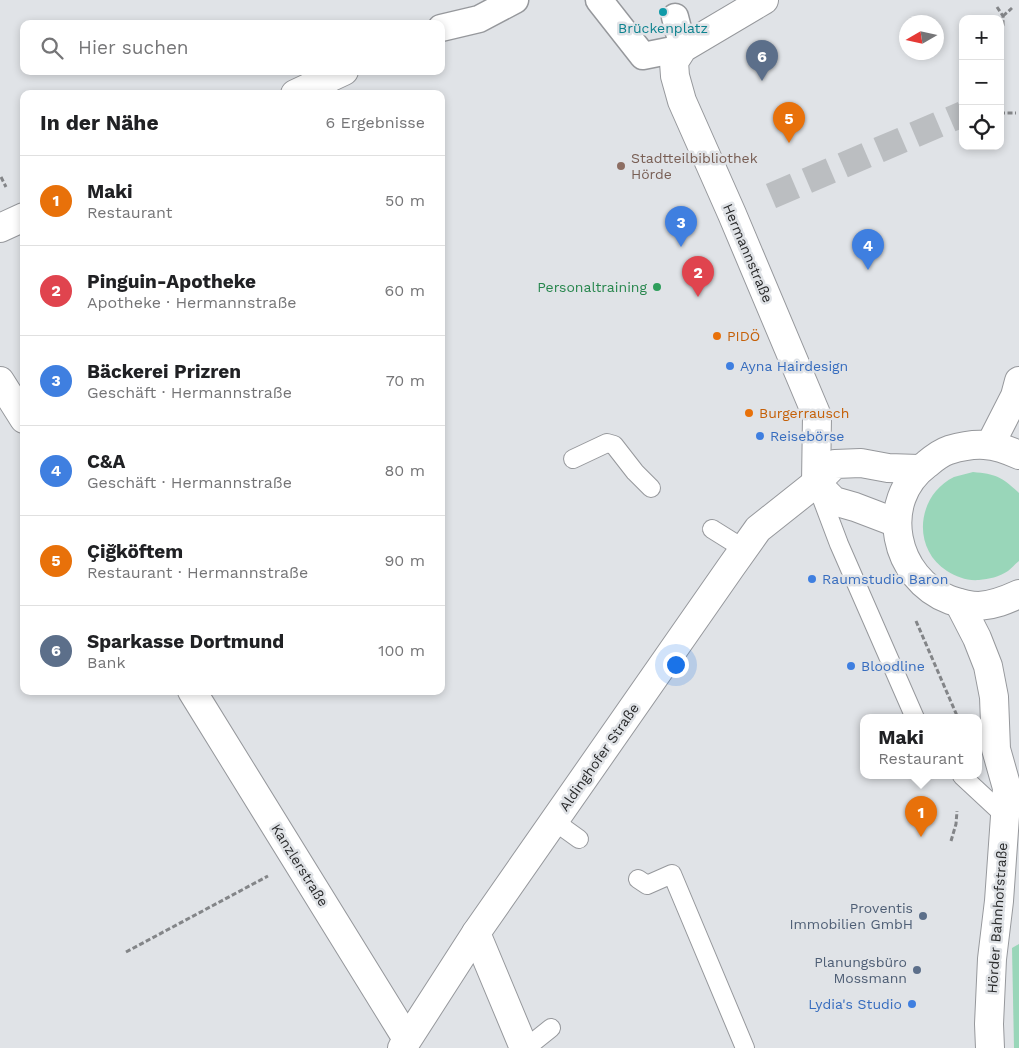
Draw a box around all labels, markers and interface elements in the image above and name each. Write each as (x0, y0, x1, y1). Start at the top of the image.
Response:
marker: Brückenplatz (657, 6, 669, 18)
north arrow (899, 15, 944, 60)
map controls (959, 15, 1004, 150)
button: + (959, 15, 1004, 60)
search box (20, 20, 445, 75)
place label: Brückenplatz (618, 20, 708, 36)
icon: search (38, 34, 66, 62)
text: Hier suchen (78, 36, 189, 59)
pin: 6 (746, 40, 778, 81)
button: − (959, 60, 1004, 105)
pin: 5 (773, 102, 805, 143)
button: locate (959, 105, 1004, 150)
text: In der Nähe (40, 110, 159, 135)
text: 6 Ergebnisse (325, 113, 425, 132)
place label: Stadtteilbibliothek Hörde (631, 150, 758, 182)
marker: Stadtteilbibliothek Hörde (615, 160, 627, 172)
text: Maki (87, 180, 133, 203)
text: 1 (53, 191, 59, 210)
text: 50 m (385, 191, 425, 210)
street label: Hermannstraße (720, 201, 776, 305)
text: Restaurant (87, 203, 173, 222)
pin: 3 (665, 206, 697, 247)
pin: 4 (852, 229, 884, 270)
pin: 2 (682, 256, 714, 297)
text: Pinguin-Apotheke (87, 270, 256, 293)
place label: Personaltraining (537, 279, 648, 295)
text: 2 (51, 281, 61, 300)
text: 60 m (385, 281, 425, 300)
marker: Personaltraining (651, 281, 663, 293)
text: Apotheke · Hermannstraße (87, 293, 297, 312)
place label: PIDÖ (727, 328, 760, 344)
marker: PIDÖ (711, 330, 723, 342)
place label: Ayna Hairdesign (740, 358, 848, 374)
text: Bäckerei Prizren (87, 360, 241, 383)
marker: Ayna Hairdesign (724, 360, 736, 372)
text: 3 (51, 371, 61, 390)
text: 70 m (386, 371, 425, 390)
text: Geschäft · Hermannstraße (87, 383, 292, 402)
place label: Burgerrausch (759, 405, 849, 421)
marker: Burgerrausch (743, 407, 755, 419)
place label: Reisebörse (770, 428, 844, 444)
marker: Reisebörse (754, 430, 766, 442)
text: C&A (87, 450, 125, 473)
text: 4 (51, 461, 61, 480)
text: 80 m (384, 461, 425, 480)
text: Geschäft · Hermannstraße (87, 473, 292, 492)
text: Çiğköftem (87, 540, 183, 563)
text: 5 (51, 551, 61, 570)
text: 90 m (384, 551, 425, 570)
text: Restaurant · Hermannstraße (87, 563, 308, 582)
place label: Raumstudio Baron (822, 571, 948, 587)
marker: Raumstudio Baron (806, 573, 818, 585)
text: Sparkasse Dortmund (87, 630, 284, 653)
text: 6 (51, 641, 61, 660)
text: 100 m (378, 641, 425, 660)
your location (663, 652, 689, 678)
text: Bank (87, 653, 125, 672)
place label: Bloodline (861, 658, 925, 674)
marker: Bloodline (845, 660, 857, 672)
street label: Aldinghofer Straße (556, 700, 642, 814)
popup (860, 714, 982, 779)
text: Maki (878, 726, 924, 749)
text: Restaurant (878, 749, 964, 768)
pin: 1 (905, 796, 937, 837)
street label: Kanzlerstraße (268, 821, 332, 909)
street label: Hörder Bahnhofstraße (984, 842, 1010, 994)
place label: Proventis Immobilien GmbH (789, 900, 913, 932)
marker: Proventis Immobilien GmbH (917, 910, 929, 922)
place label: Planungsbüro Mossmann (814, 954, 907, 986)
marker: Planungsbüro Mossmann (911, 964, 923, 976)
place label: Lydia's Studio (808, 996, 902, 1012)
marker: Lydia's Studio (906, 998, 918, 1010)

